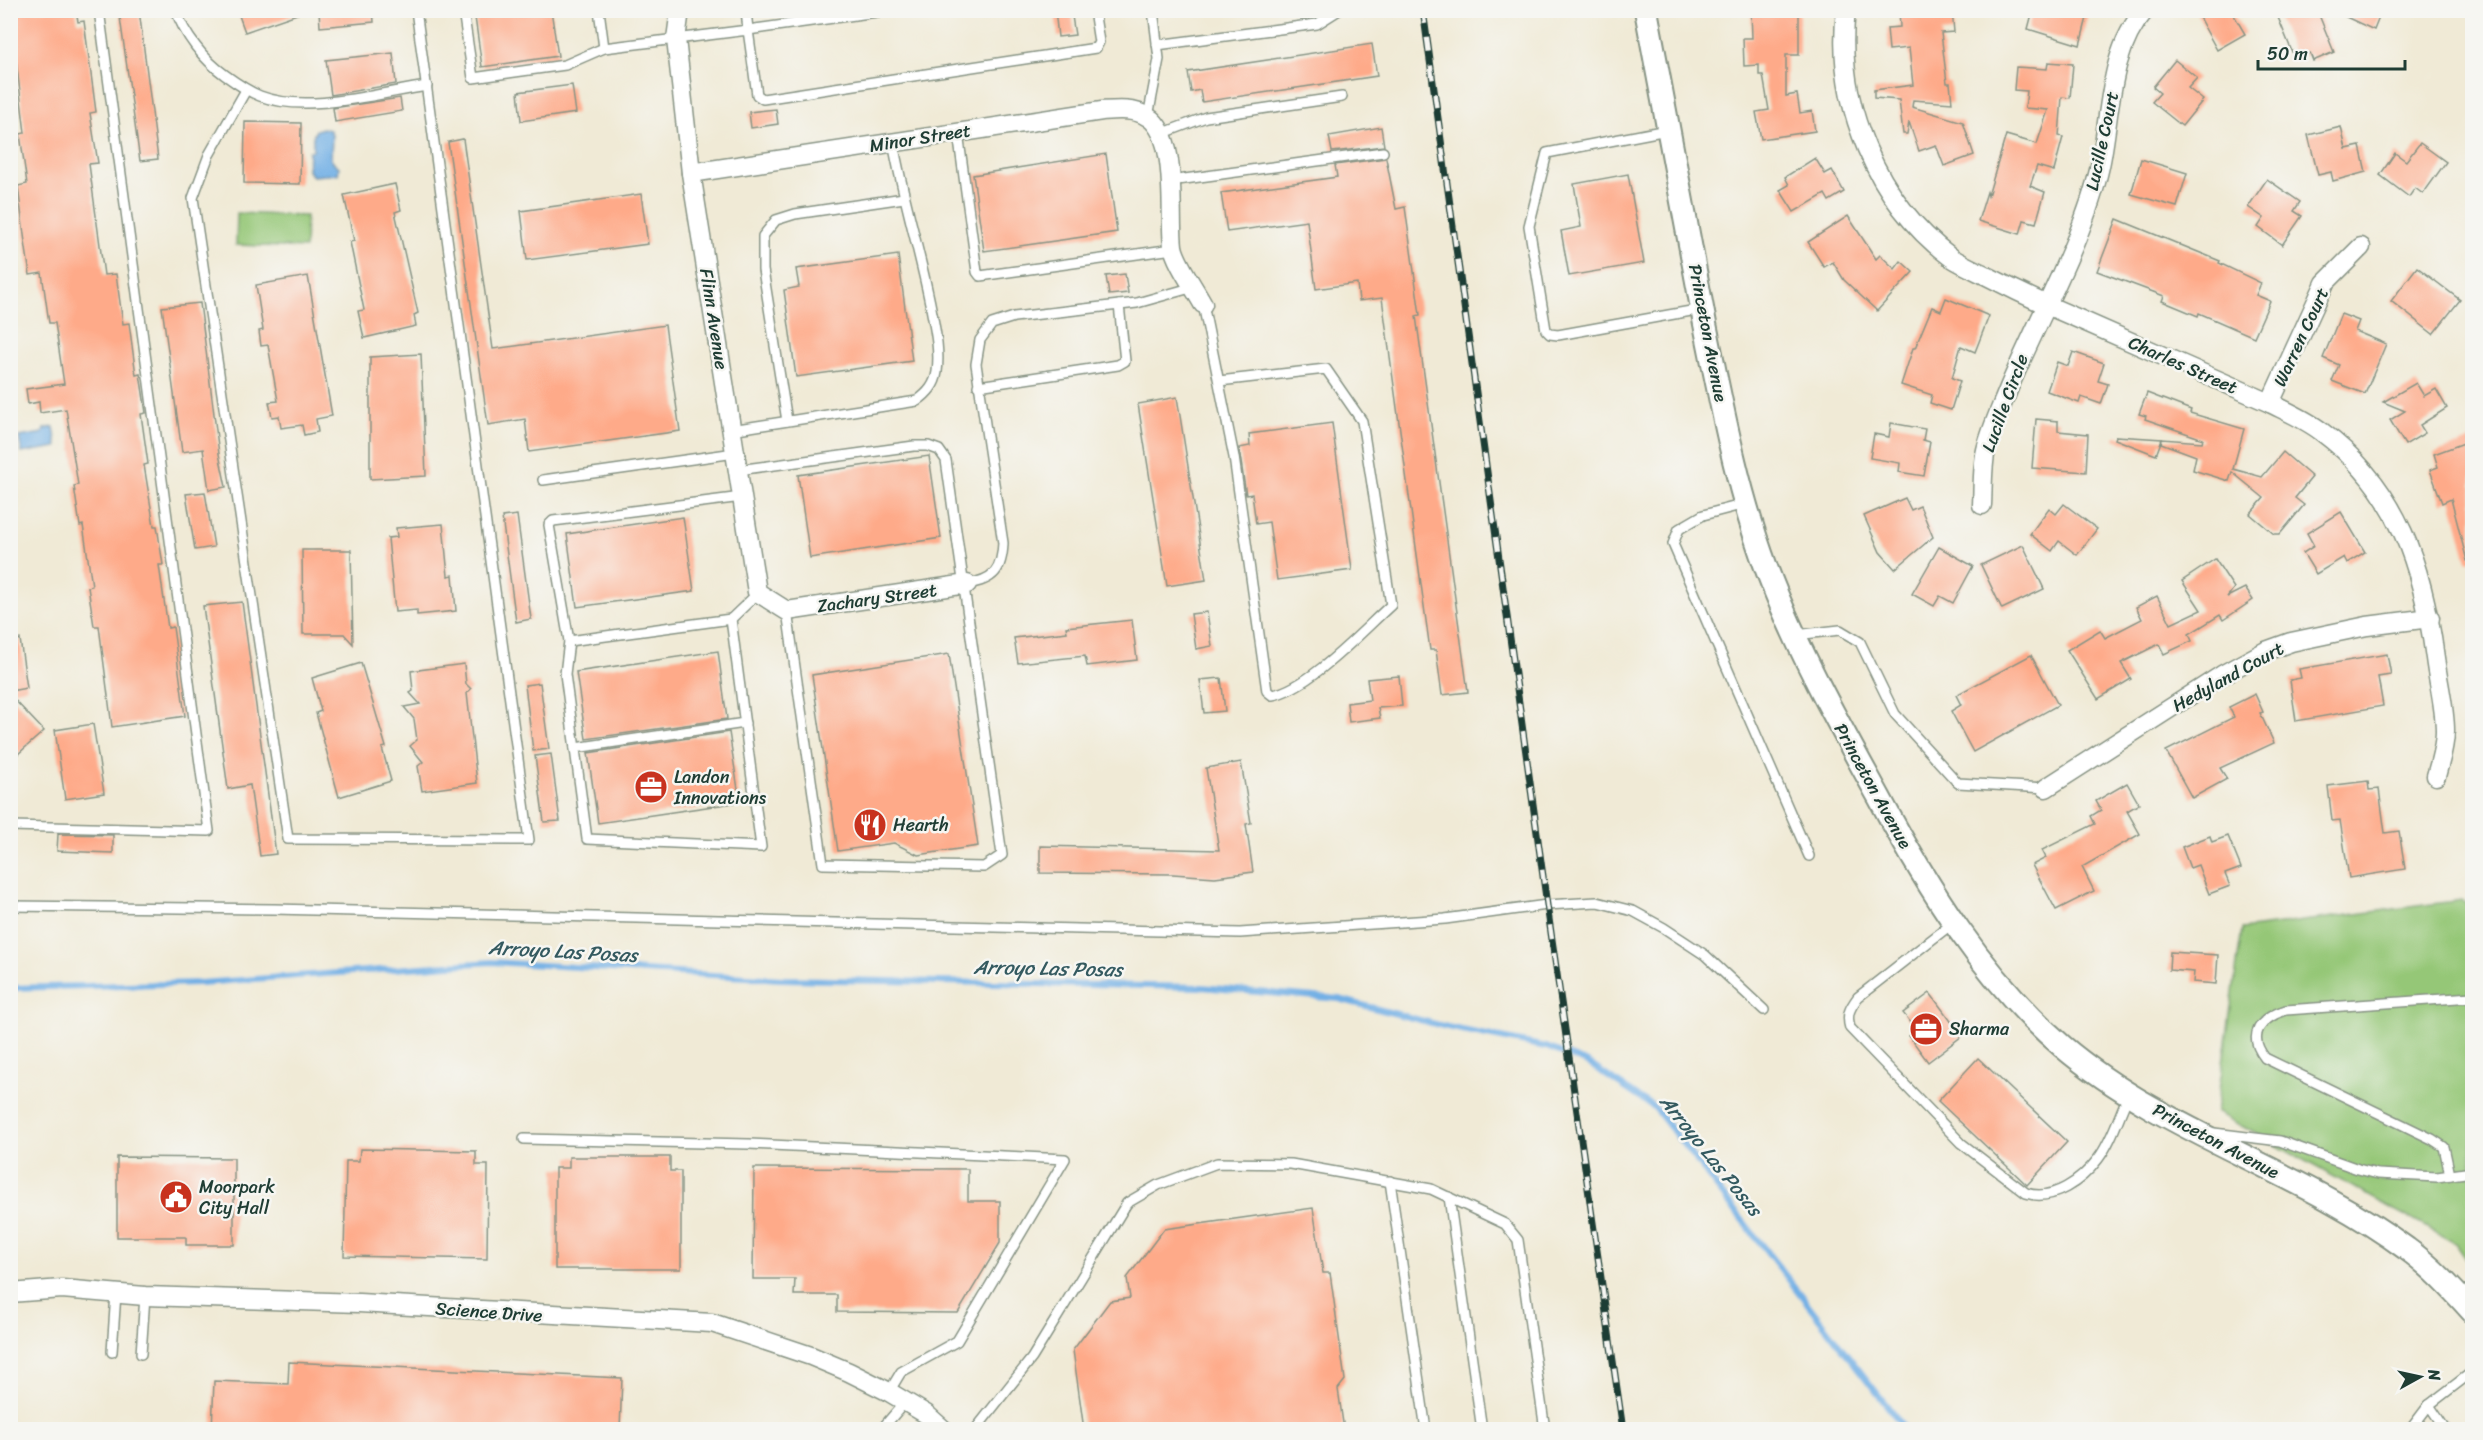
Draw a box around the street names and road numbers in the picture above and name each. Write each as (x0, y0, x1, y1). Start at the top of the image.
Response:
street label: Lucille Court (2076, 88, 2128, 194)
street label: Minor Street (867, 114, 973, 162)
street label: Princeton Avenue (1679, 261, 1737, 405)
street label: Flinn Avenue (690, 266, 738, 372)
street label: Warren Court (2264, 282, 2338, 392)
street label: Charles Street (2123, 327, 2243, 403)
street label: Lucille Circle (1972, 349, 2038, 457)
street label: Zachary Street (815, 574, 939, 622)
street label: Hedyland Court (2166, 633, 2290, 721)
street label: Princeton Avenue (1825, 717, 1921, 855)
street label: Princeton Avenue (2147, 1094, 2286, 1188)
street label: Science Drive (434, 1292, 544, 1332)

